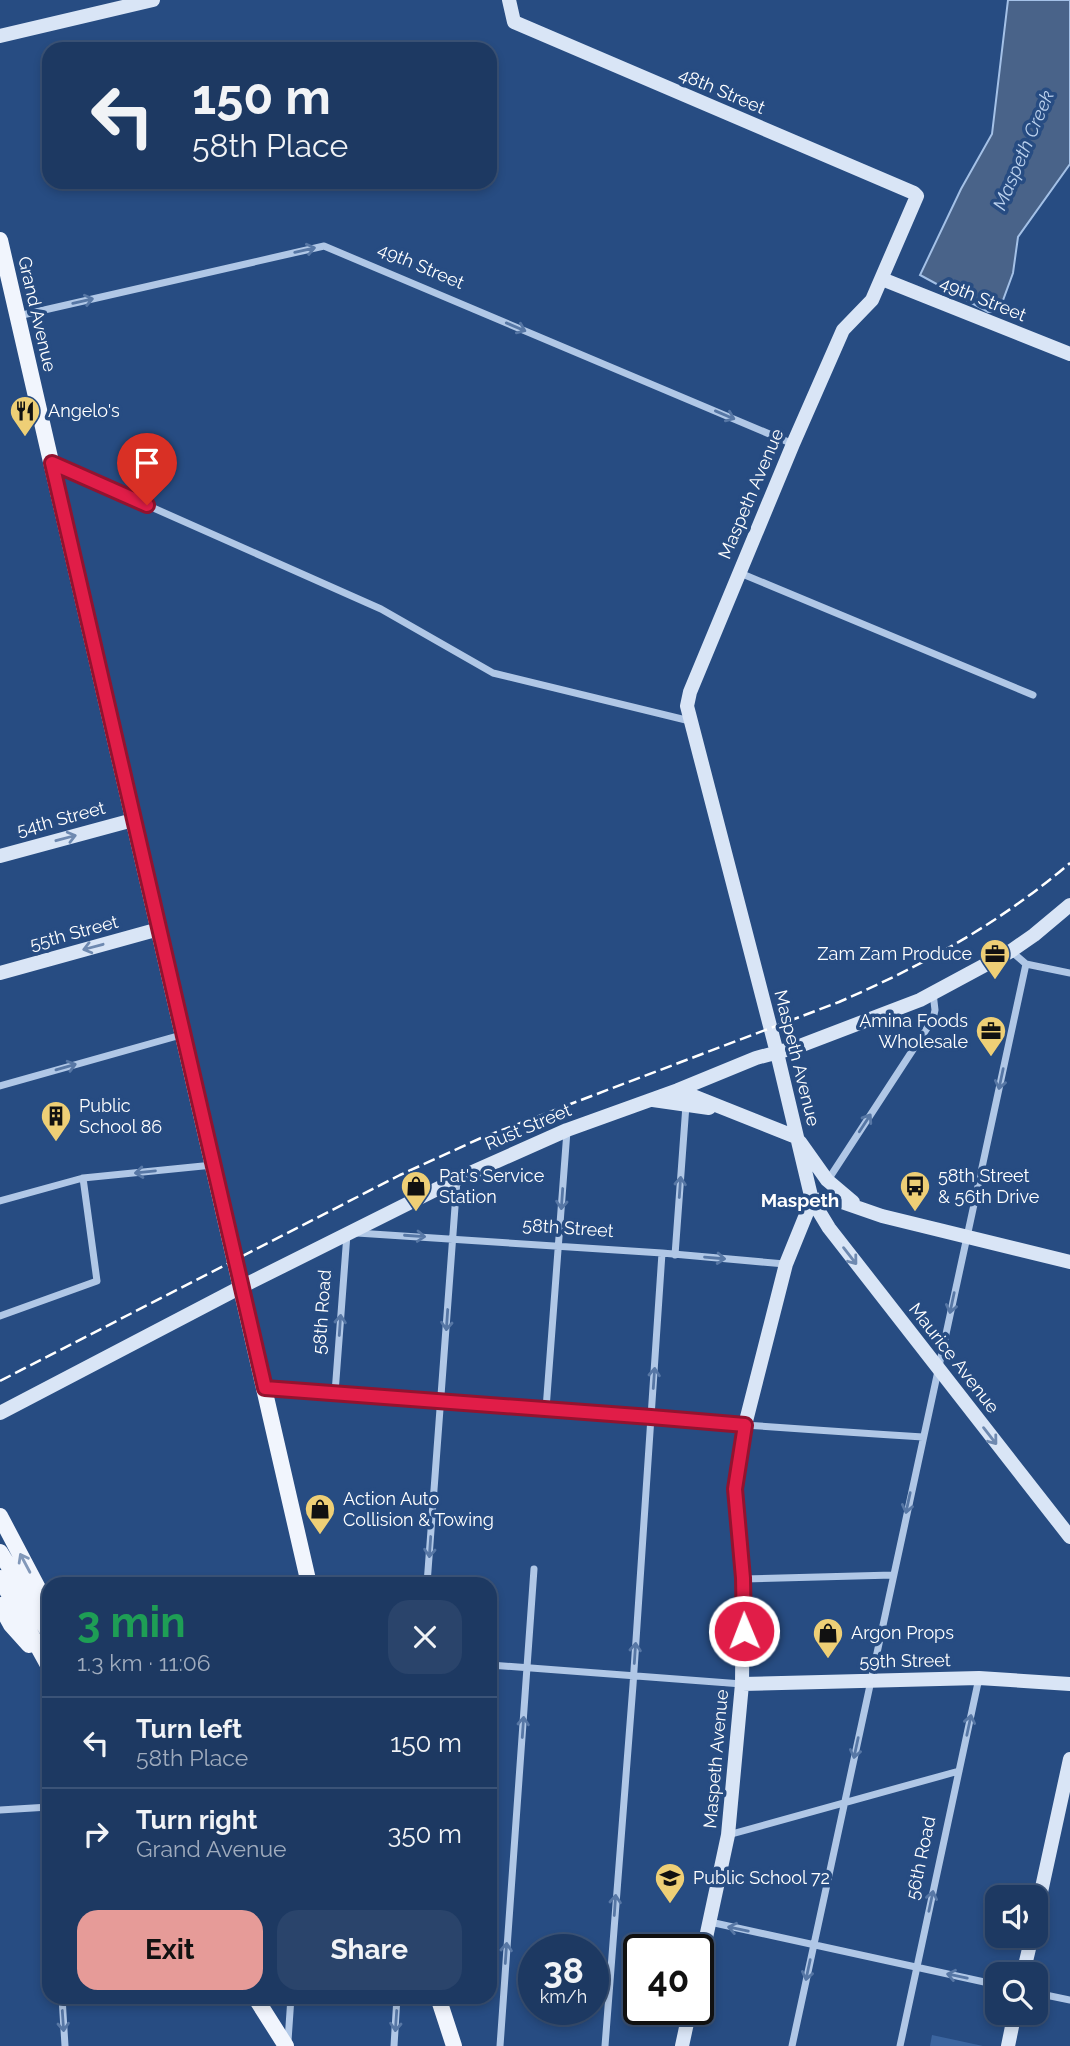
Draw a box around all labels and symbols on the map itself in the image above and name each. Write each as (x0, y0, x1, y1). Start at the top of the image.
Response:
street label: 48th Street (676, 63, 768, 118)
water label: Maspeth Creek (988, 87, 1058, 213)
street label: 49th Street (375, 238, 467, 293)
one-way arrow (293, 243, 316, 257)
street label: Grand Avenue (14, 254, 61, 374)
street label: 49th Street (937, 272, 1029, 325)
one-way arrow (71, 294, 94, 308)
one-way arrow (505, 321, 526, 334)
restaurant icon: Angelo's (8, 394, 42, 438)
place label: Angelo's (48, 400, 120, 421)
one-way arrow (714, 409, 736, 422)
street label: Maspeth Avenue (714, 425, 788, 562)
pin (117, 433, 177, 505)
street label: 54th Street (14, 797, 107, 840)
one-way arrow (54, 831, 77, 844)
street label: 55th Street (27, 911, 120, 954)
office icon: Zam Zam Produce (978, 937, 1012, 981)
one-way arrow (82, 942, 104, 955)
place label: Zam Zam Produce (817, 943, 972, 964)
street label: Maspeth Avenue (770, 988, 825, 1129)
place label: Amina Foods Wholesale (859, 1010, 968, 1052)
office icon: Amina Foods Wholesale (974, 1014, 1008, 1058)
one-way arrow (55, 1060, 77, 1073)
one-way arrow (993, 1067, 1007, 1090)
place label: Public School 86 (79, 1095, 162, 1137)
building icon: Public School 86 (39, 1099, 73, 1143)
street label: Rust Street (482, 1099, 574, 1154)
one-way arrow (858, 1114, 872, 1133)
place label: Pat's Service Station (439, 1165, 545, 1207)
place label: 58th Street & 56th Drive (938, 1165, 1040, 1207)
one-way arrow (135, 1166, 157, 1179)
shop icon: Pat's Service Station (399, 1169, 433, 1213)
bus stop icon: 58th Street & 56th Drive (898, 1169, 932, 1213)
one-way arrow (674, 1176, 687, 1198)
one-way arrow (555, 1187, 568, 1209)
district label: Maspeth (761, 1189, 839, 1211)
street label: 58th Street (522, 1214, 614, 1241)
one-way arrow (403, 1230, 426, 1243)
one-way arrow (843, 1247, 858, 1265)
one-way arrow (703, 1252, 726, 1265)
street label: 58th Road (308, 1269, 335, 1355)
one-way arrow (944, 1291, 958, 1314)
street label: Maurice Avenue (905, 1298, 1004, 1417)
one-way arrow (440, 1308, 453, 1331)
one-way arrow (334, 1315, 347, 1337)
one-way arrow (648, 1367, 661, 1389)
one-way arrow (982, 1426, 998, 1444)
place label: Action Auto Collision & Towing (343, 1488, 494, 1530)
one-way arrow (901, 1491, 915, 1514)
shop icon: Action Auto Collision & Towing (303, 1492, 337, 1536)
one-way arrow (423, 1535, 436, 1558)
one-way arrow (17, 1553, 31, 1574)
position arrow (707, 1594, 781, 1668)
shop icon: Argon Props (811, 1616, 845, 1660)
place label: Argon Props (851, 1622, 954, 1643)
one-way arrow (629, 1643, 642, 1665)
street label: 59th Street (859, 1649, 951, 1672)
street label: Maspeth Avenue (699, 1688, 732, 1829)
one-way arrow (963, 1714, 977, 1737)
one-way arrow (517, 1716, 530, 1738)
one-way arrow (849, 1736, 863, 1759)
street label: 56th Road (901, 1814, 940, 1902)
school or university icon: Public School 72 (653, 1861, 687, 1905)
place label: Public School 72 (693, 1867, 830, 1888)
one-way arrow (925, 1890, 939, 1913)
one-way arrow (609, 1894, 622, 1916)
one-way arrow (727, 1921, 750, 1935)
speed limit sign: 40 (623, 1934, 714, 2025)
one-way arrow (500, 1943, 513, 1965)
one-way arrow (801, 1958, 814, 1981)
one-way arrow (946, 1969, 969, 1983)
one-way arrow (57, 2010, 70, 2032)
one-way arrow (389, 2010, 402, 2033)

